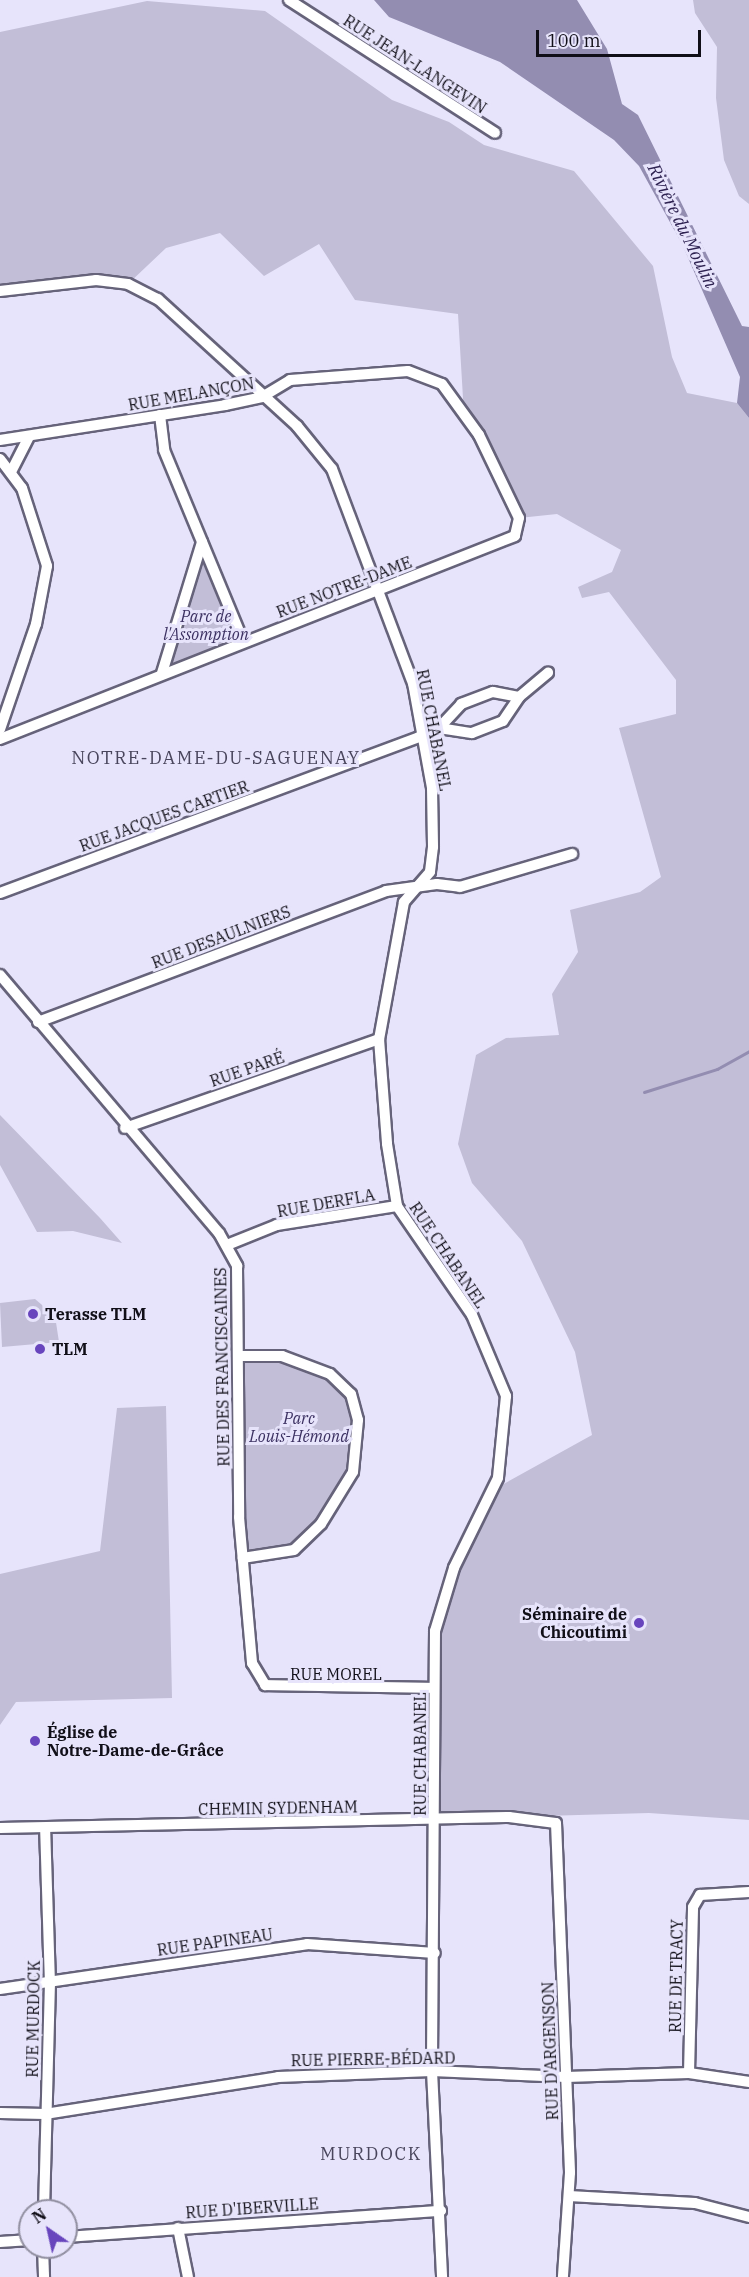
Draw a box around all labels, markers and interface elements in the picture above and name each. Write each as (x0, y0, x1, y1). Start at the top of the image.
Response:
street label: RUE JEAN-LANGEVIN (340, 10, 490, 118)
scale bar (539, 18, 704, 56)
text: 100 m (547, 29, 601, 52)
water label: Rivière du Moulin (643, 160, 721, 292)
street label: RUE MELANÇON (126, 373, 256, 415)
street label: RUE NOTRE-DAME (274, 552, 414, 622)
park label: Parc de l'Assomption (163, 606, 249, 644)
street label: RUE CHABANEL (413, 667, 455, 793)
district label: NOTRE-DAME-DU-SAGUENAY (71, 747, 361, 769)
street label: RUE JACQUES CARTIER (77, 776, 251, 856)
street label: RUE DESAULNIERS (149, 902, 293, 972)
street label: RUE PARÉ (207, 1047, 287, 1091)
street label: RUE DERFLA (275, 1185, 377, 1221)
street label: RUE CHABANEL (405, 1198, 491, 1312)
street label: RUE DES FRANCISCAINES (211, 1267, 233, 1467)
place label: Terasse TLM (45, 1304, 146, 1324)
marker: Terasse TLM (26, 1307, 40, 1321)
place label: TLM (52, 1339, 88, 1359)
marker: TLM (33, 1342, 47, 1356)
park label: Parc Louis-Hémond (249, 1408, 349, 1446)
place label: Séminaire de Chicoutimi (522, 1604, 627, 1642)
marker: Séminaire de Chicoutimi (632, 1616, 646, 1630)
street label: RUE MOREL (290, 1664, 382, 1684)
street label: RUE CHABANEL (410, 1692, 430, 1816)
place label: Église de Notre-Dame-de-Grâce (47, 1722, 224, 1760)
marker: Église de Notre-Dame-de-Grâce (28, 1734, 42, 1748)
street label: CHEMIN SYDENHAM (198, 1797, 358, 1819)
street label: RUE DE TRACY (665, 1919, 687, 2033)
street label: RUE PAPINEAU (156, 1924, 274, 1960)
street label: RUE MURDOCK (22, 1960, 44, 2078)
street label: RUE D'ARGENSON (538, 1981, 562, 2121)
street label: RUE PIERRE-BÉDARD (290, 2048, 456, 2070)
district label: MURDOCK (320, 2143, 422, 2165)
street label: RUE D'IBERVILLE (185, 2194, 319, 2222)
north arrow (18, 2199, 78, 2259)
text: N (28, 2204, 50, 2228)

